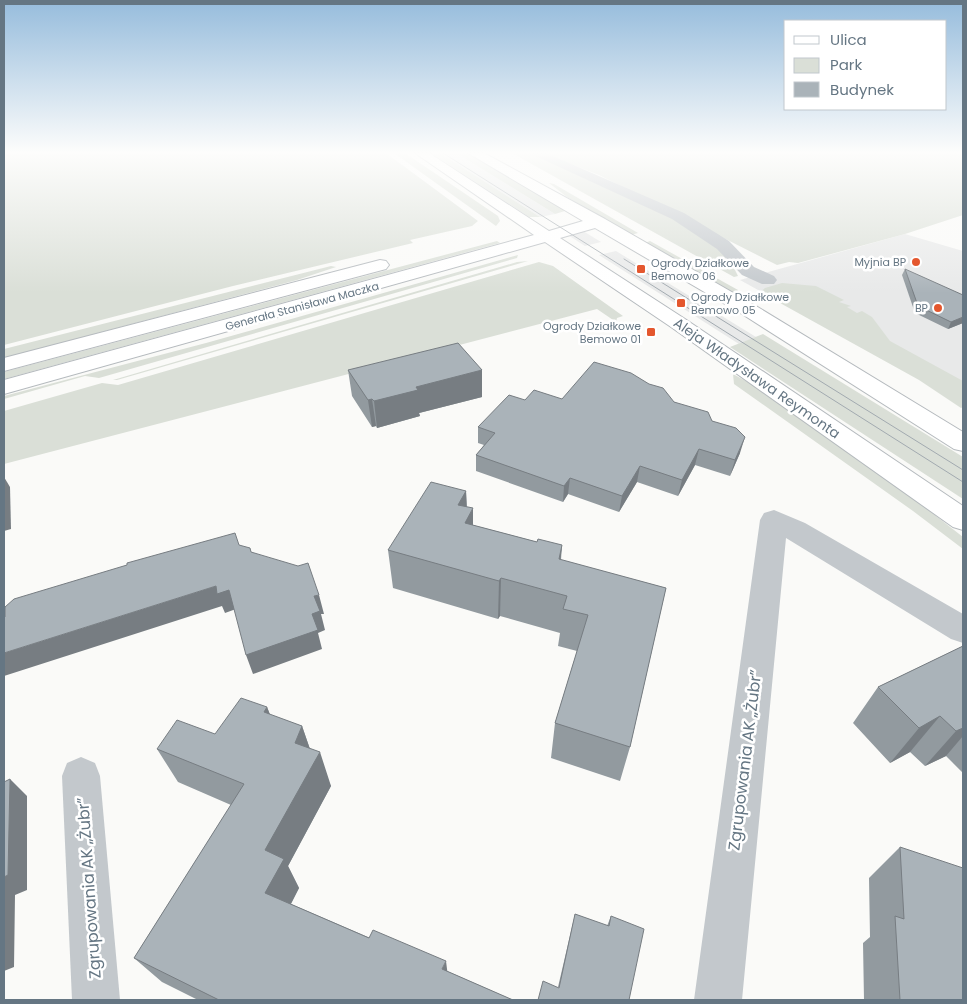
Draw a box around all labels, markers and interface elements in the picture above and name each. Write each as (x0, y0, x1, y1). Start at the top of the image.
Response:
legend (784, 20, 947, 110)
text: Ulica (830, 29, 867, 50)
text: Park (830, 54, 862, 75)
text: Budynek (830, 79, 894, 100)
place label: Myjnia BP (854, 254, 906, 270)
place label: Ogrody Działkowe Bemowo 06 (651, 255, 749, 284)
marker: Myjnia BP (910, 256, 922, 268)
marker: Ogrody Działkowe Bemowo 06 (635, 263, 647, 275)
street label: Generała Stanisława Maczka (223, 278, 381, 334)
place label: Ogrody Działkowe Bemowo 05 (691, 289, 789, 318)
marker: Ogrody Działkowe Bemowo 05 (675, 297, 687, 309)
place label: BP (915, 300, 928, 316)
marker: BP (932, 302, 944, 314)
street label: Aleja Władysława Reymonta (670, 313, 844, 443)
place label: Ogrody Działkowe Bemowo 01 (543, 318, 641, 347)
marker: Ogrody Działkowe Bemowo 01 (645, 326, 657, 338)
street label: Zgrupowania AK „Żubr” (722, 668, 768, 852)
street label: Zgrupowania AK „Żubr” (71, 796, 107, 980)

